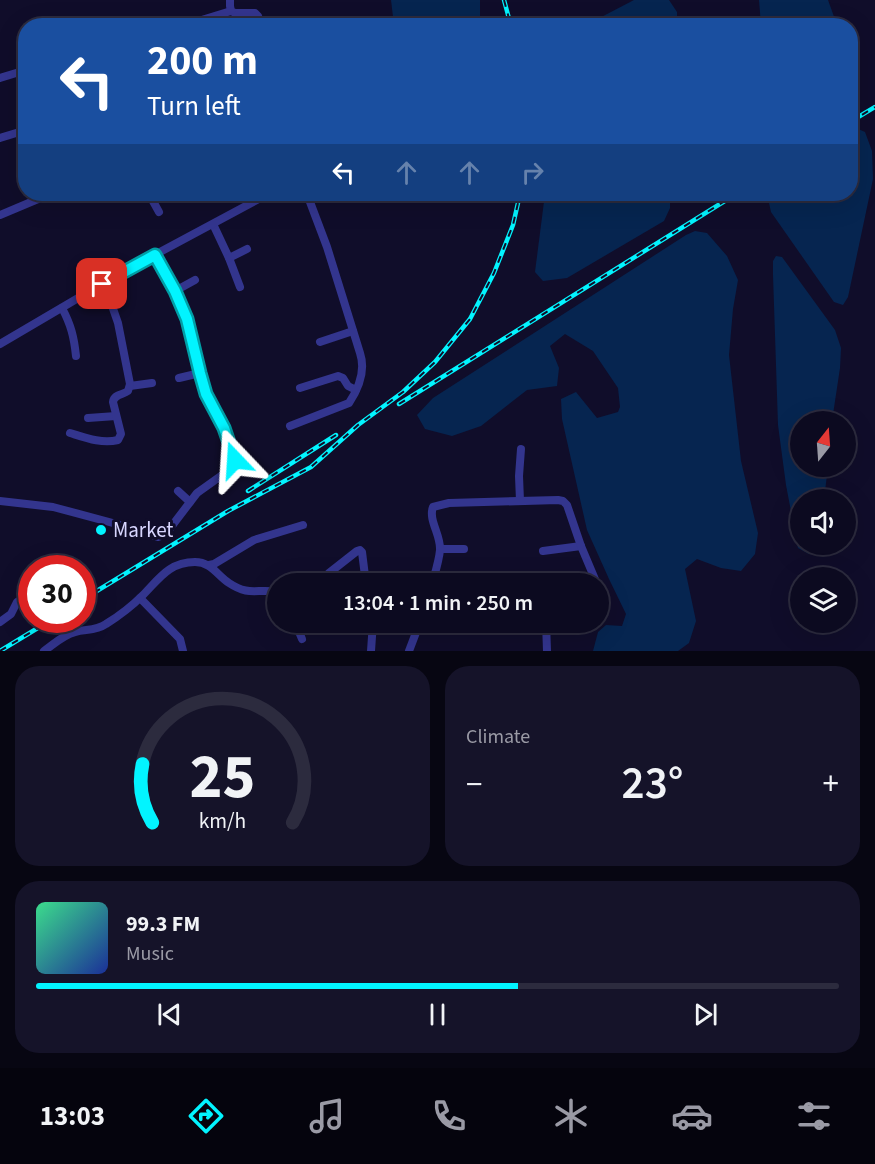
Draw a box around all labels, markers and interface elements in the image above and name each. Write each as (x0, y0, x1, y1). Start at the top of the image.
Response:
text: 200 m (147, 31, 258, 91)
icon: left (48, 42, 126, 120)
text: Turn left (147, 87, 241, 126)
icon: left (327, 156, 360, 189)
icon: ahead (390, 156, 423, 189)
icon: ahead (453, 156, 486, 189)
icon: right (516, 156, 549, 189)
pin (76, 258, 127, 309)
icon: arrive (85, 267, 118, 300)
north arrow (790, 411, 856, 477)
map controls (790, 411, 856, 633)
position arrow (203, 428, 267, 492)
button: sound (790, 489, 856, 555)
place label: Market (113, 515, 173, 545)
marker: Market (94, 523, 108, 537)
speed limit sign: 30 (18, 555, 96, 633)
button: layers (790, 567, 856, 633)
text: 13:04 · 1 min · 250 m (343, 587, 533, 619)
text: Climate (466, 723, 530, 751)
text: 25 (190, 733, 255, 822)
text: 23° (622, 752, 683, 816)
text: − (466, 761, 482, 808)
text: + (823, 761, 839, 808)
text: km/h (199, 806, 246, 837)
text: 99.3 FM (126, 908, 200, 940)
text: Music (126, 940, 174, 968)
icon: previous (153, 998, 186, 1031)
icon: pause (421, 998, 454, 1031)
icon: next (689, 998, 722, 1031)
icon: directions (185, 1095, 227, 1137)
icon: music (306, 1095, 348, 1137)
icon: phone (428, 1095, 470, 1137)
icon: climate (550, 1095, 592, 1137)
icon: car (671, 1095, 713, 1137)
icon: filters (793, 1095, 835, 1137)
text: 13:03 (40, 1097, 105, 1136)

